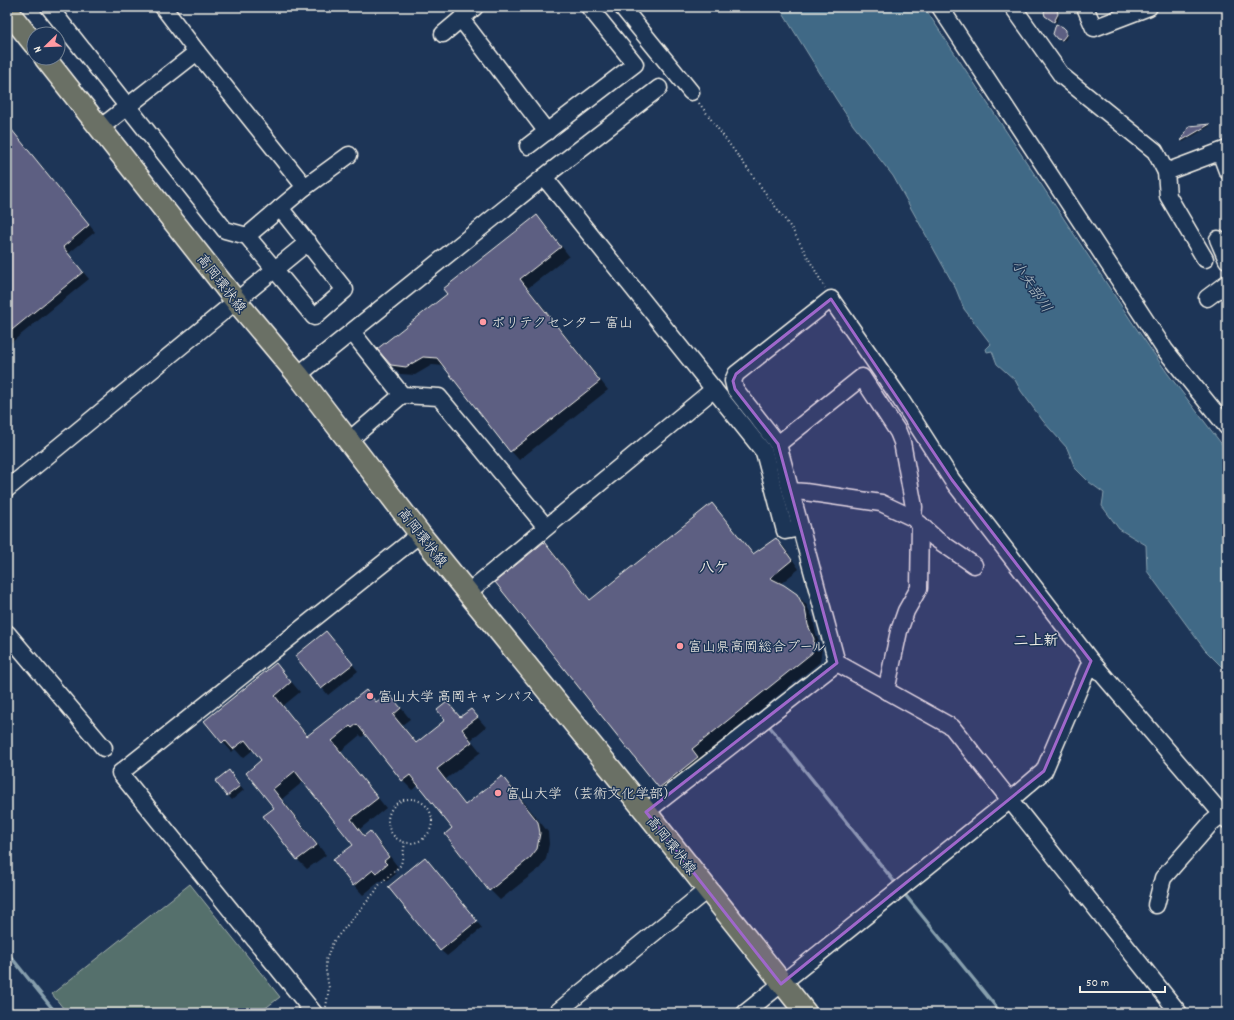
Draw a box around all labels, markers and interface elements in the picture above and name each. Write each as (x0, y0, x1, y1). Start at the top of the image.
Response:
north arrow (26, 26, 66, 66)
text: N (30, 43, 47, 55)
street label: 高岡環状線 (191, 250, 250, 318)
water label: 小矢部川 (1004, 256, 1056, 318)
place label: ポリテクセンター 富山 (491, 314, 633, 334)
marker: ポリテクセンター 富山 (478, 317, 488, 327)
street label: 高岡環状線 (392, 504, 451, 572)
district label: 八ケ (699, 558, 729, 580)
district label: 二上新 (1013, 631, 1059, 653)
place label: 富山県高岡総合プール (688, 638, 826, 658)
marker: 富山県高岡総合プール (675, 641, 685, 651)
place label: 富山大学 高岡キャンパス (378, 688, 535, 708)
marker: 富山大学 高岡キャンパス (365, 691, 375, 701)
place label: 富山大学 （芸術文化学部） (506, 785, 677, 805)
marker: 富山大学 （芸術文化学部） (493, 788, 503, 798)
street label: 高岡環状線 (641, 813, 700, 880)
scale bar (1080, 968, 1165, 994)
text: 50 m (1086, 975, 1109, 992)

